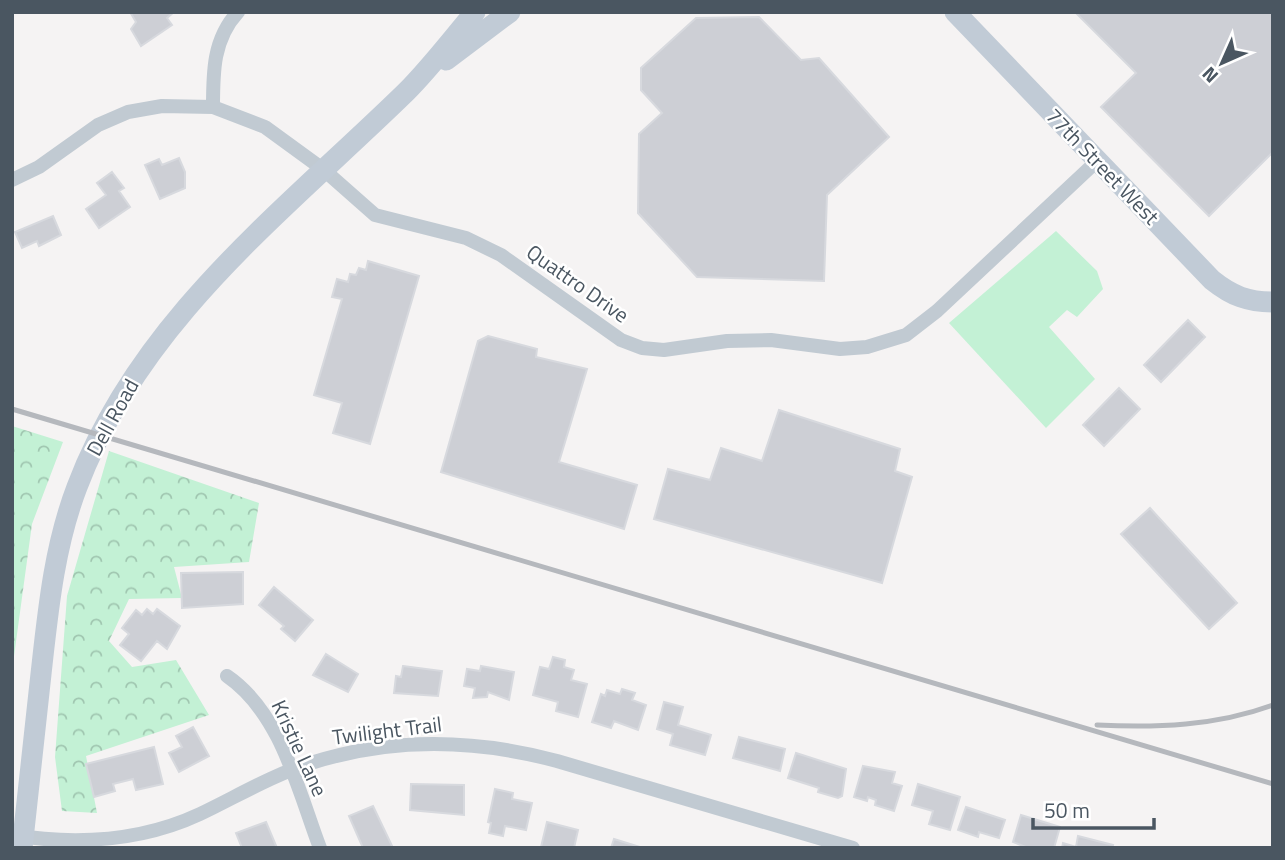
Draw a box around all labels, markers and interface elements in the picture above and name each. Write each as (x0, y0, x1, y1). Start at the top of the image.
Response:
north arrow (1187, 28, 1257, 98)
text: N (1195, 60, 1225, 90)
street label: 77th Street West (1039, 100, 1168, 232)
street label: Quattro Drive (520, 236, 636, 330)
street label: Dell Road (78, 373, 146, 461)
street label: Kristie Lane (264, 694, 336, 802)
street label: Twilight Trail (330, 707, 444, 753)
scale bar (1033, 786, 1154, 830)
text: 50 m (1044, 794, 1090, 826)

